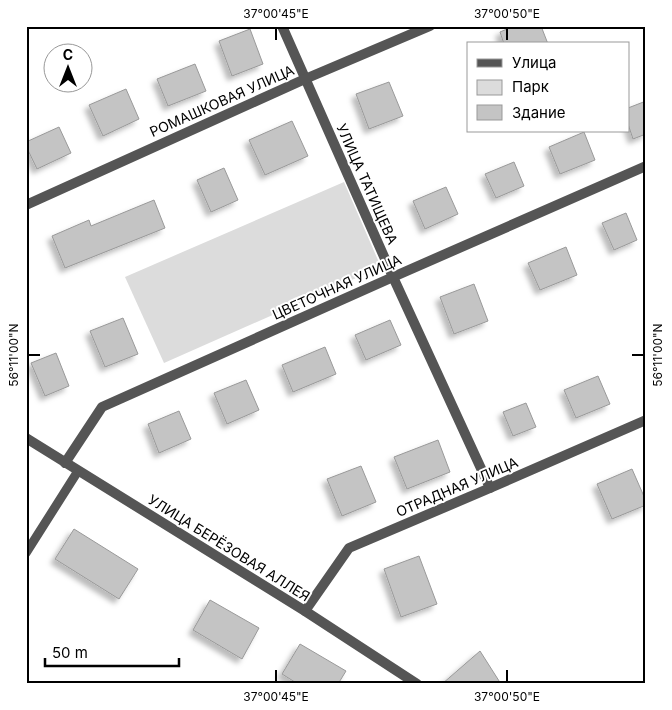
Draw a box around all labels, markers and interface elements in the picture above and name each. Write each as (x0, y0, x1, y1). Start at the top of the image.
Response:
text: 37°00'45"E (243, 6, 309, 21)
text: 37°00'50"E (474, 6, 540, 21)
north arrow (42, 42, 92, 92)
legend (467, 42, 630, 132)
text: С (63, 46, 73, 63)
text: Улица (512, 53, 556, 72)
street label: РОМАШКОВАЯ УЛИЦА (147, 61, 297, 140)
text: Парк (512, 77, 549, 96)
text: Здание (512, 103, 566, 122)
street label: УЛИЦА ТАТИЩЕВА (333, 121, 402, 247)
street label: ЦВЕТОЧНАЯ УЛИЦА (270, 250, 404, 323)
text: 56°11'00"N (6, 323, 21, 387)
text: 56°11'00"N (650, 323, 665, 387)
street label: ОТРАДНАЯ УЛИЦА (393, 453, 521, 520)
street label: УЛИЦА БЕРЁЗОВАЯ АЛЛЕЯ (145, 491, 313, 604)
scale bar (45, 635, 179, 667)
text: 50 m (52, 643, 88, 662)
text: 37°00'45"E (243, 689, 309, 704)
text: 37°00'50"E (474, 689, 540, 704)

